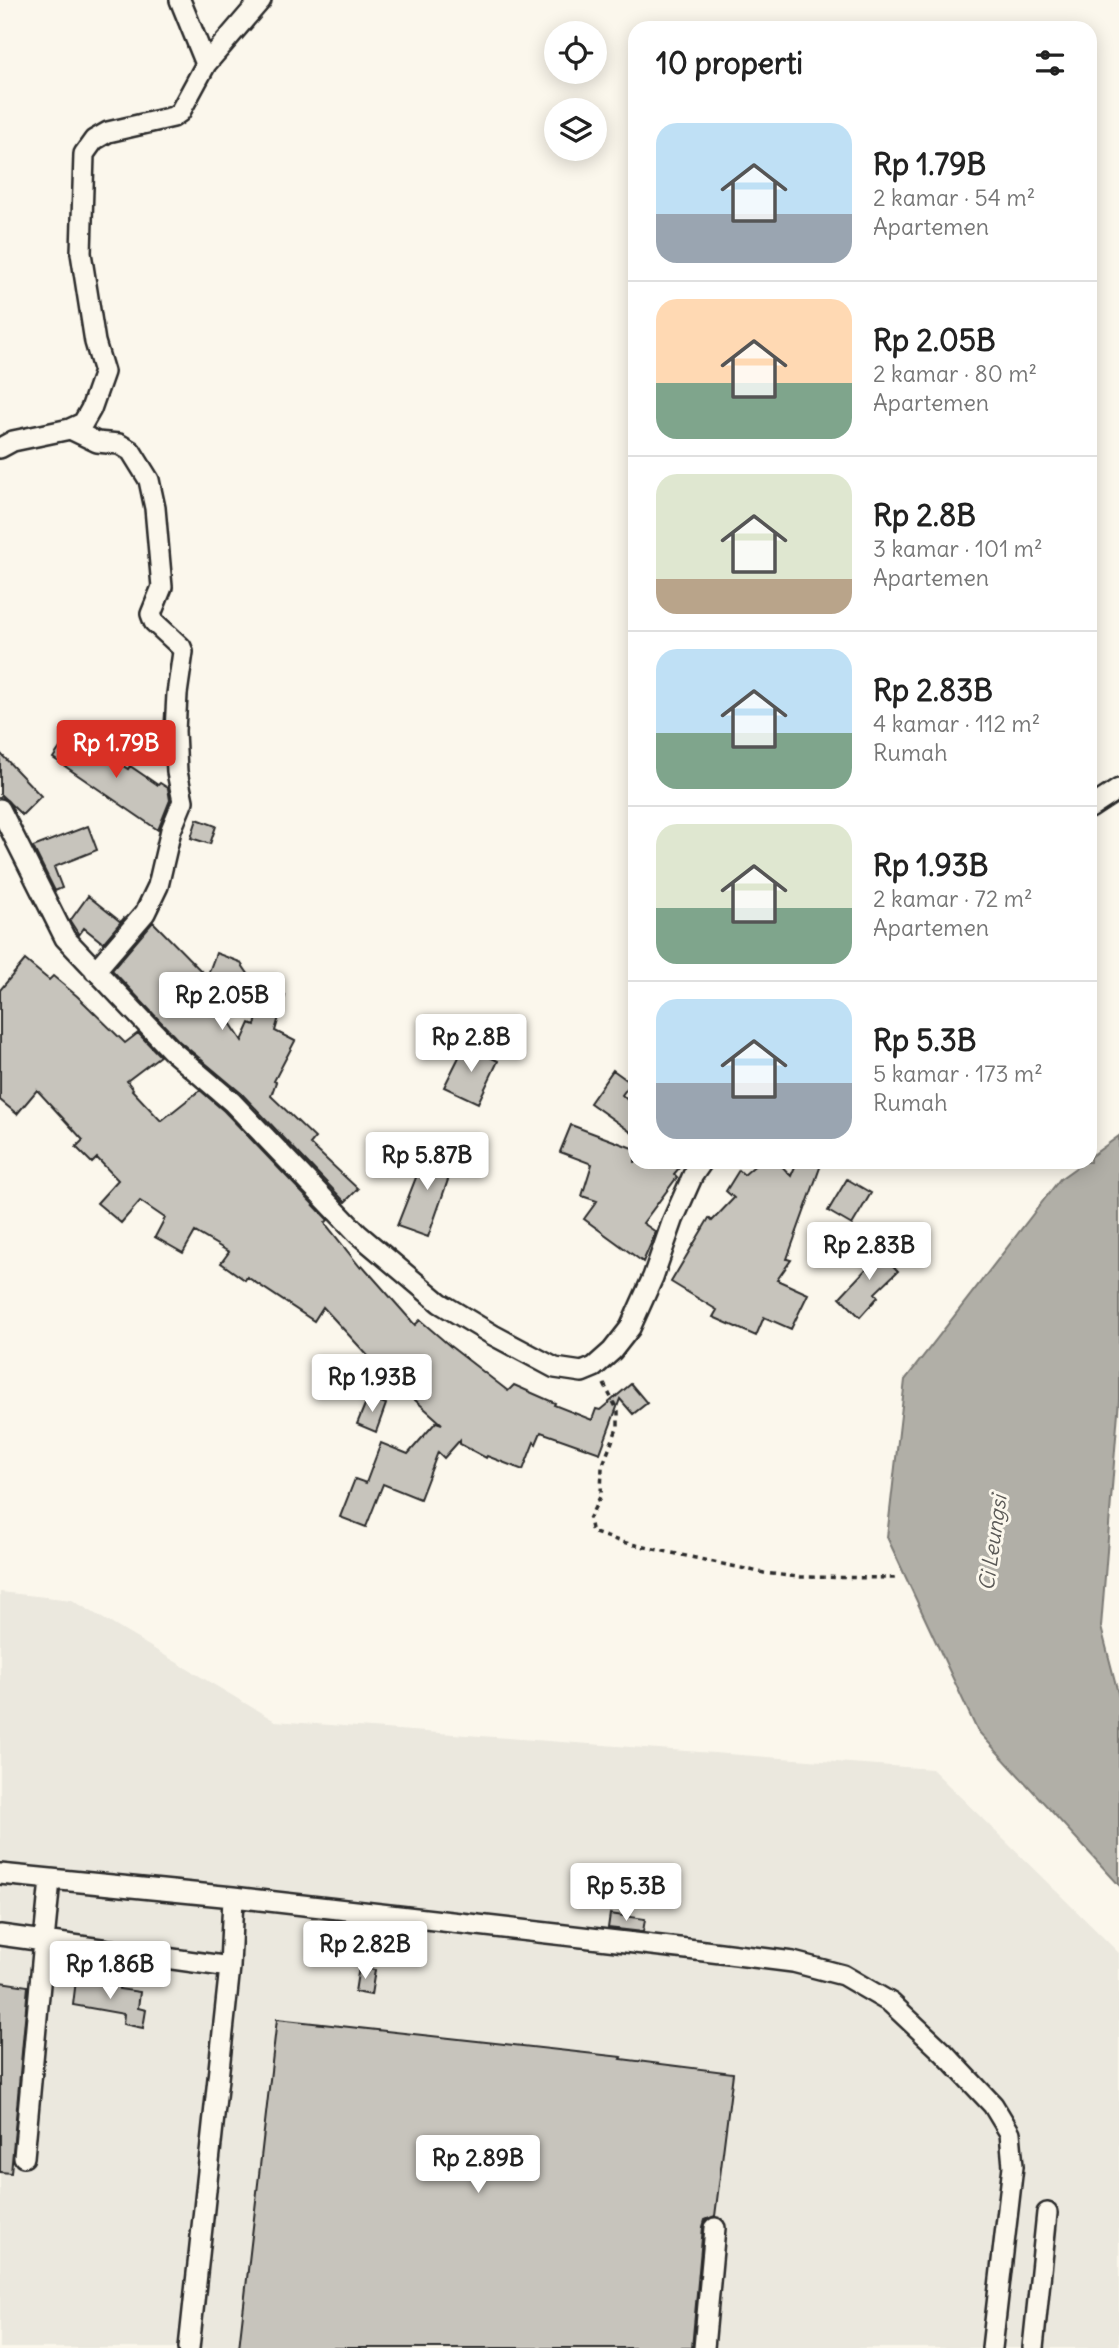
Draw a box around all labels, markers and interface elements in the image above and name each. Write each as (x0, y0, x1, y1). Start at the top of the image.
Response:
map controls (544, 21, 607, 161)
button: locate (544, 21, 607, 84)
text: 10 properti (656, 44, 803, 82)
icon: filters (1031, 44, 1069, 82)
button: layers (544, 98, 607, 161)
text: Rp 1.79B (873, 145, 986, 183)
icon: home (712, 151, 796, 235)
text: 2 kamar · 54 m² (873, 183, 1035, 212)
text: Apartemen (873, 212, 989, 241)
text: Rp 2.05B (873, 321, 996, 359)
icon: home (712, 327, 796, 411)
text: 2 kamar · 80 m² (873, 359, 1037, 388)
text: Apartemen (873, 388, 989, 417)
text: Rp 2.8B (873, 496, 976, 534)
icon: home (712, 502, 796, 586)
text: 3 kamar · 101 m² (873, 534, 1043, 563)
text: Apartemen (873, 563, 989, 592)
text: Rp 2.83B (873, 671, 993, 709)
icon: home (712, 677, 796, 761)
text: 4 kamar · 112 m² (873, 709, 1040, 738)
pin: Rp 1.79B (44, 720, 188, 780)
text: Rp 1.79B (73, 728, 159, 757)
text: Rumah (873, 738, 948, 767)
text: Rp 1.93B (873, 846, 988, 884)
icon: home (712, 852, 796, 936)
text: 2 kamar · 72 m² (873, 884, 1033, 913)
text: Apartemen (873, 913, 989, 942)
pin: Rp 2.05B (150, 972, 294, 1032)
text: Rp 2.05B (175, 980, 269, 1009)
pin: Rp 2.8B (406, 1014, 536, 1074)
text: Rp 5.3B (873, 1021, 976, 1059)
text: Rp 2.8B (432, 1022, 510, 1051)
icon: home (712, 1027, 796, 1111)
text: 5 kamar · 173 m² (873, 1059, 1043, 1088)
text: Rumah (873, 1088, 948, 1117)
pin: Rp 5.87B (355, 1132, 499, 1192)
text: Rp 5.87B (382, 1140, 472, 1169)
pin: Rp 2.83B (797, 1222, 941, 1282)
text: Rp 2.83B (823, 1230, 915, 1259)
pin: Rp 1.93B (300, 1354, 444, 1414)
text: Rp 1.93B (328, 1362, 416, 1391)
water label: Ci Leungsi (972, 1491, 1013, 1592)
pin: Rp 5.3B (561, 1864, 691, 1923)
text: Rp 5.3B (586, 1871, 666, 1900)
pin: Rp 2.82B (293, 1922, 437, 1981)
text: Rp 2.82B (319, 1929, 411, 1958)
pin: Rp 1.86B (38, 1941, 182, 2001)
text: Rp 1.86B (66, 1949, 154, 1978)
pin: Rp 2.89B (406, 2136, 550, 2195)
text: Rp 2.89B (432, 2143, 524, 2172)

